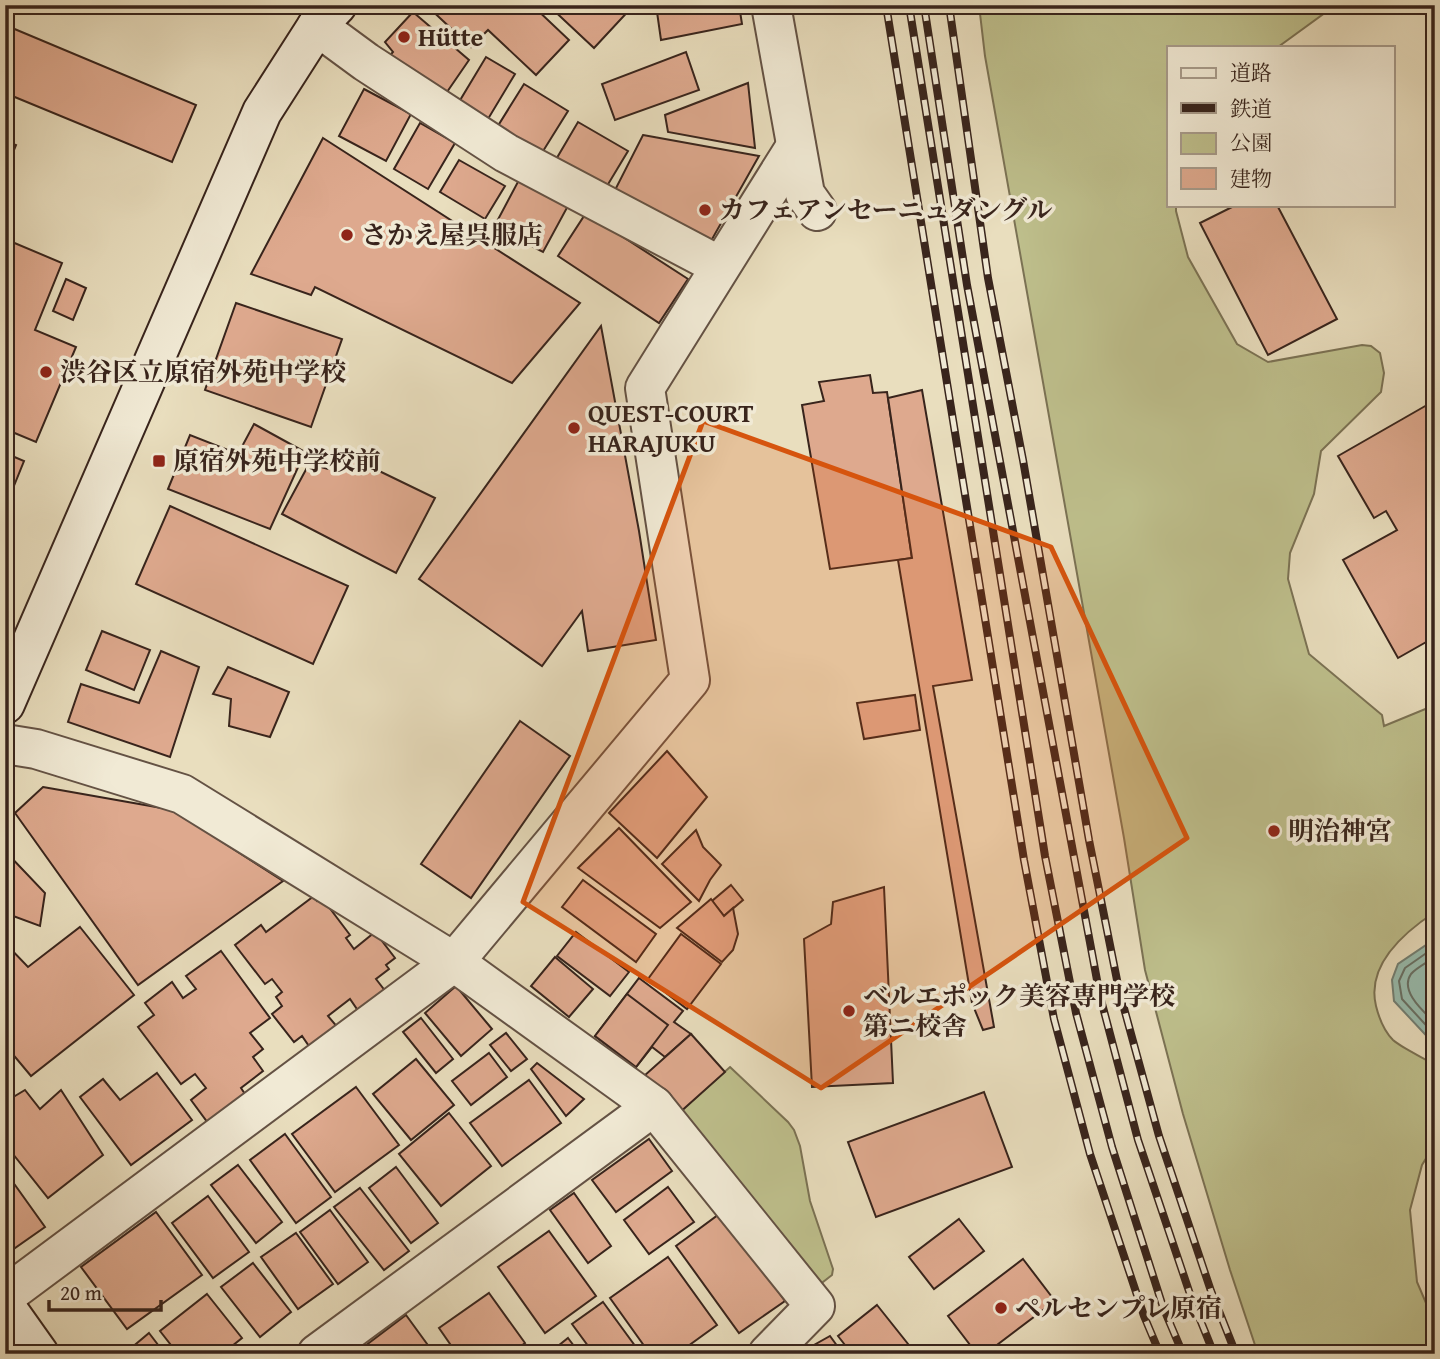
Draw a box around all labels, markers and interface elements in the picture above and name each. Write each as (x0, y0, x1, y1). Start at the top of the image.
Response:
place label: Hütte (418, 17, 484, 56)
marker: Hütte (396, 29, 412, 45)
legend (1167, 46, 1394, 206)
text: 道路 (1230, 57, 1272, 88)
text: 鉄道 (1230, 93, 1272, 124)
text: 公園 (1230, 127, 1272, 158)
text: 建物 (1230, 163, 1272, 194)
place label: カフェアンセーニュダングル (719, 190, 1053, 229)
marker: カフェアンセーニュダングル (697, 202, 713, 218)
place label: さかえ屋呉服店 (361, 215, 543, 254)
marker: さかえ屋呉服店 (339, 227, 355, 243)
place label: 渋谷区立原宿外苑中学校 (60, 352, 346, 391)
marker: 渋谷区立原宿外苑中学校 (38, 364, 54, 380)
place label: QUEST-COURT HARAJUKU (588, 393, 754, 462)
marker: QUEST-COURT HARAJUKU (566, 420, 582, 436)
place label: 原宿外苑中学校前 (173, 441, 381, 480)
marker: 原宿外苑中学校前 (151, 453, 167, 469)
place label: 明治神宮 (1288, 811, 1392, 850)
marker: 明治神宮 (1266, 823, 1282, 839)
place label: ベルエポック美容専門学校 第ニ校舎 (863, 976, 1175, 1045)
marker: ベルエポック美容専門学校 第ニ校舎 (841, 1003, 857, 1019)
scale bar (49, 1268, 161, 1312)
text: 20 m (60, 1277, 102, 1308)
place label: ペルセンプレ原宿 (1015, 1288, 1222, 1327)
marker: ペルセンプレ原宿 (993, 1300, 1009, 1316)

